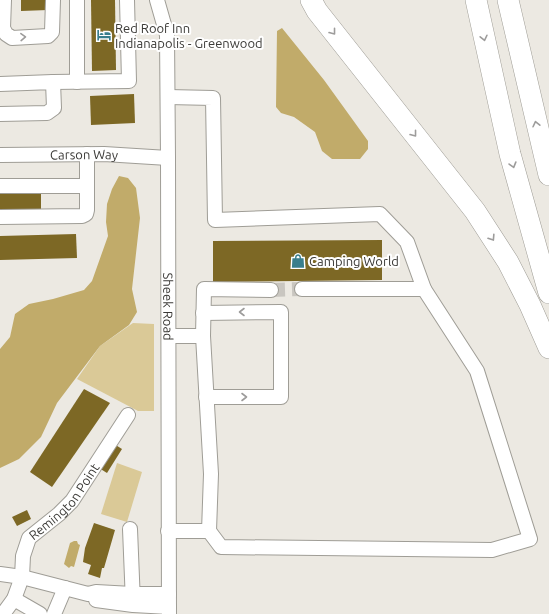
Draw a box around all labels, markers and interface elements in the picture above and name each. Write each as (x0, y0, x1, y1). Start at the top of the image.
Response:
place label: Red Roof Inn Indianapolis - Greenwood (115, 21, 263, 50)
hotel icon: Red Roof Inn Indianapolis - Greenwood (96, 27, 112, 43)
one-way arrow (328, 27, 335, 34)
one-way arrow (20, 33, 26, 41)
one-way arrow (479, 34, 488, 41)
one-way arrow (532, 121, 541, 128)
one-way arrow (409, 129, 416, 136)
street label: Carson Way (50, 147, 118, 162)
one-way arrow (508, 161, 517, 168)
one-way arrow (487, 233, 494, 240)
shop icon: Camping World (290, 253, 306, 269)
place label: Camping World (309, 254, 399, 268)
street label: Sheek Road (161, 272, 175, 341)
one-way arrow (239, 308, 245, 316)
one-way arrow (241, 393, 247, 401)
street label: Remington Point (26, 461, 102, 542)

